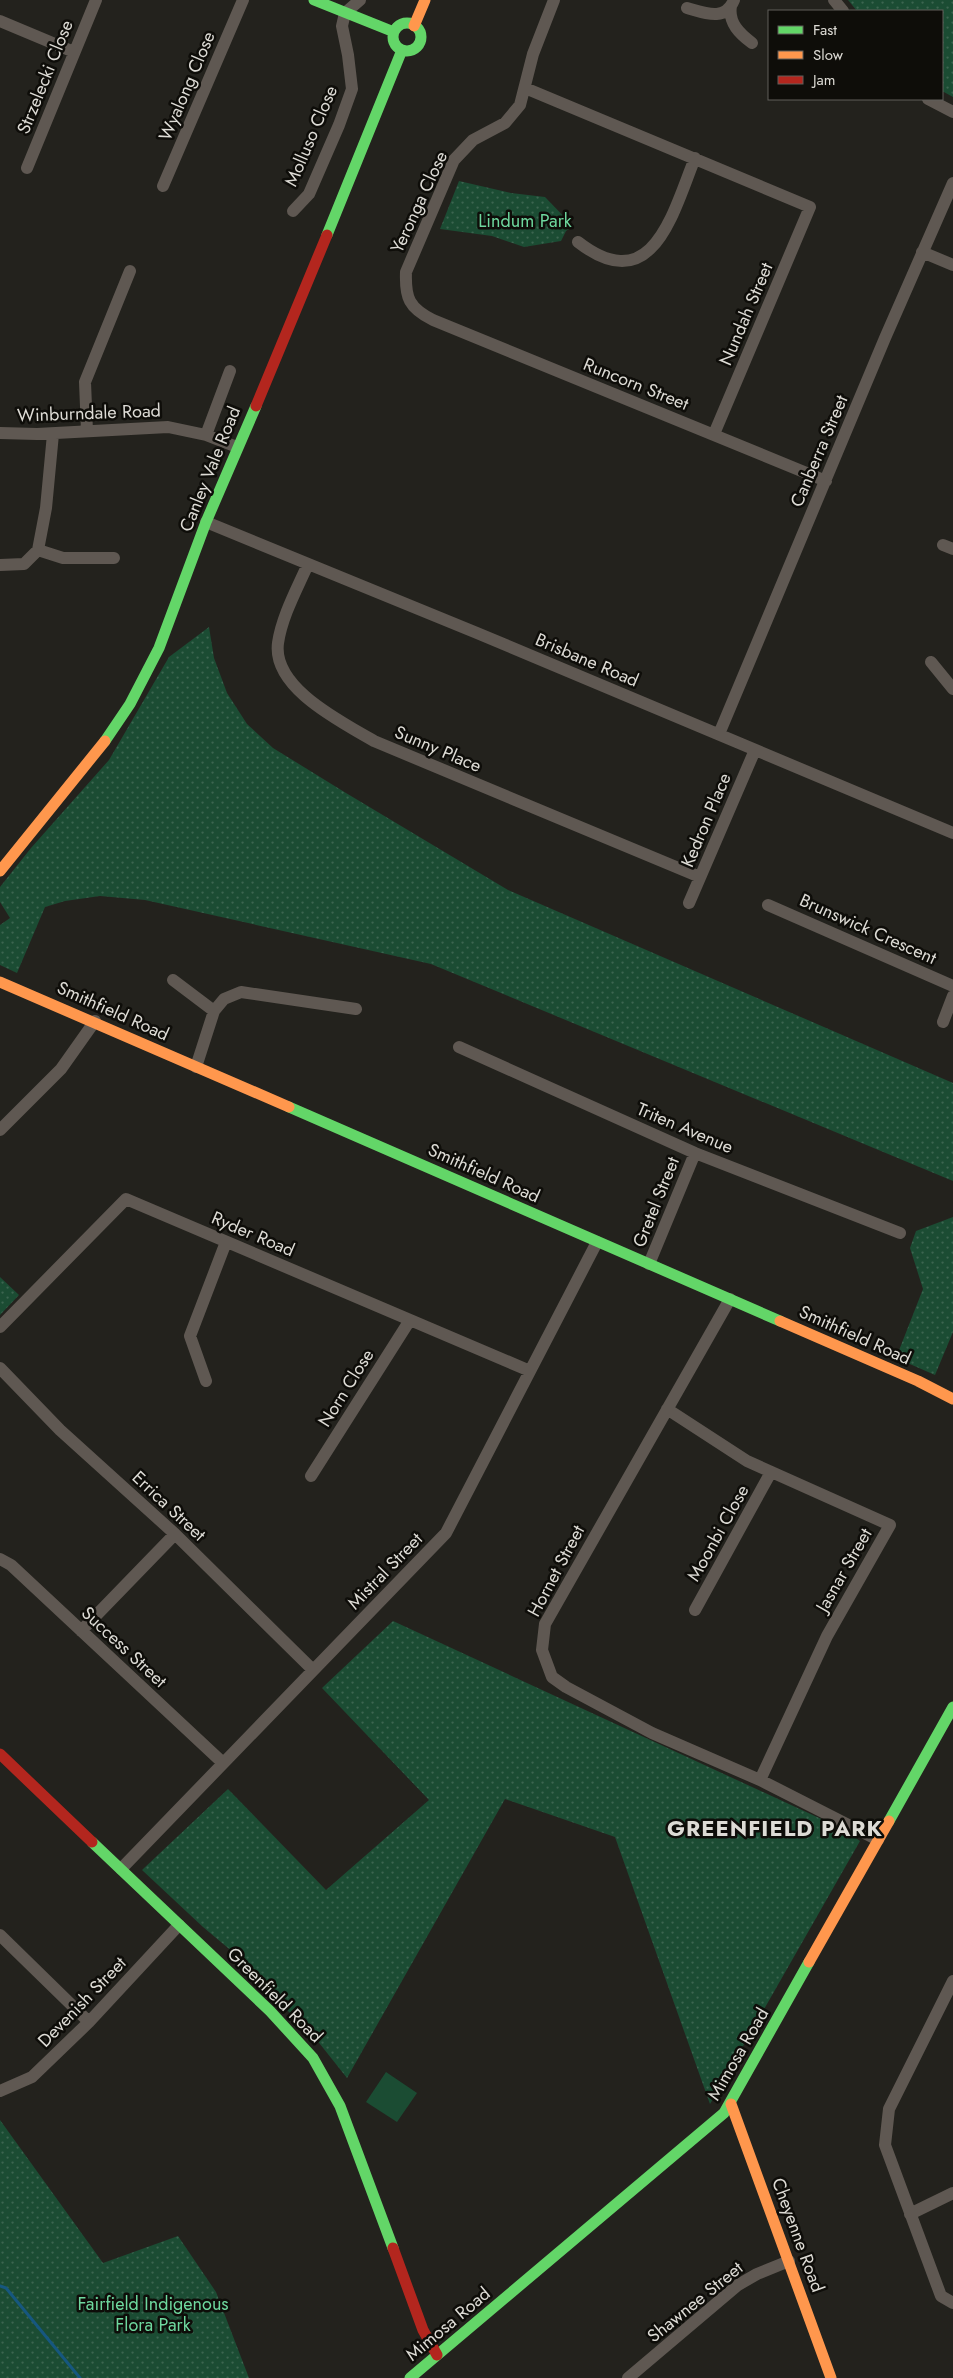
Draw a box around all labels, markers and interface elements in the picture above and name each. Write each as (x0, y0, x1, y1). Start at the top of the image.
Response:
legend (768, 10, 943, 100)
street label: Strzelecki Close (10, 16, 80, 138)
text: Fast (813, 19, 837, 41)
street label: Wyalong Close (152, 27, 222, 145)
text: Slow (813, 44, 844, 66)
text: Jam (811, 69, 836, 91)
street label: Molluso Close (278, 81, 344, 191)
street label: Yeronga Close (384, 147, 454, 257)
park label: Lindum Park (478, 208, 572, 234)
street label: Nundah Street (713, 258, 780, 370)
street label: Runcorn Street (579, 351, 693, 417)
street label: Canberra Street (784, 390, 855, 511)
street label: Winburndale Road (17, 397, 161, 429)
street label: Canley Vale Road (173, 402, 247, 536)
street label: Brisbane Road (531, 627, 643, 693)
street label: Sunny Place (391, 719, 485, 779)
street label: Kedron Place (674, 769, 738, 871)
street label: Brunswick Crescent (795, 887, 941, 971)
street label: Smithfield Road (53, 975, 173, 1047)
street label: Triten Avenue (633, 1096, 737, 1160)
street label: Smithfield Road (424, 1137, 544, 1209)
street label: Gretel Street (626, 1152, 686, 1251)
street label: Ryder Road (207, 1205, 299, 1263)
street label: Smithfield Road (795, 1299, 915, 1371)
street label: Norn Close (312, 1344, 380, 1432)
street label: Errica Street (126, 1465, 212, 1548)
street label: Moonbi Close (681, 1480, 755, 1586)
street label: Hornet Street (521, 1520, 591, 1621)
street label: Jasnar Street (809, 1523, 879, 1618)
street label: Mistral Street (342, 1526, 429, 1615)
street label: Success Street (75, 1600, 173, 1694)
district label: GREENFIELD PARK (667, 1812, 883, 1844)
street label: Greenfield Road (221, 1941, 329, 2049)
street label: Devenish Street (32, 1950, 133, 2053)
street label: Mimosa Road (701, 2003, 775, 2105)
street label: Cheyenne Road (765, 2174, 831, 2296)
street label: Shawnee Street (642, 2255, 749, 2349)
street label: Mimosa Road (400, 2281, 496, 2367)
park label: Fairfield Indigenous Flora Park (77, 2291, 229, 2338)

